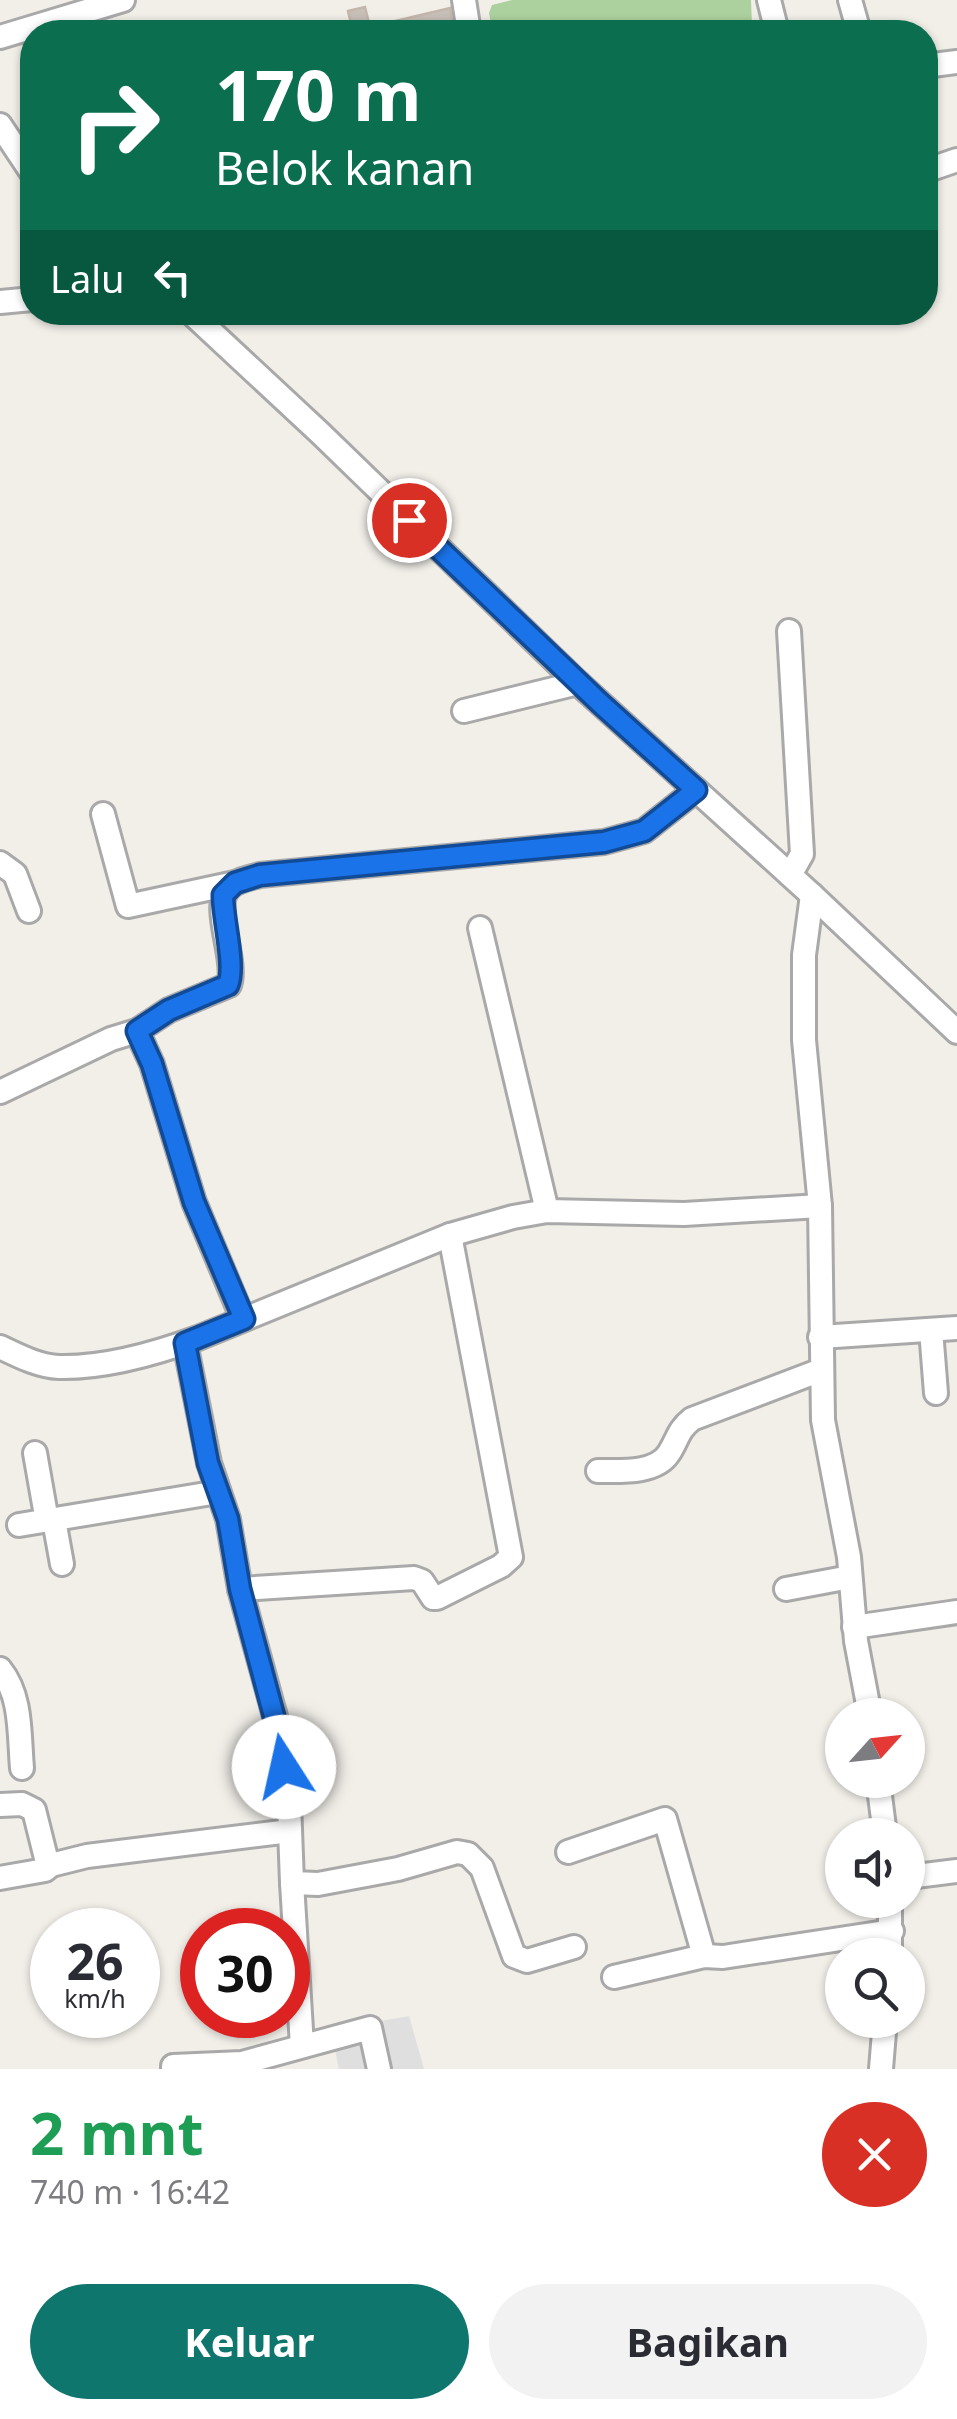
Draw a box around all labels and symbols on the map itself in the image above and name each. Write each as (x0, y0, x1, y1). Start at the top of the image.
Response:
pin (367, 478, 452, 563)
north arrow (825, 1698, 925, 1798)
position arrow (232, 1715, 336, 1819)
speed limit sign: 30 (180, 1908, 310, 2038)

